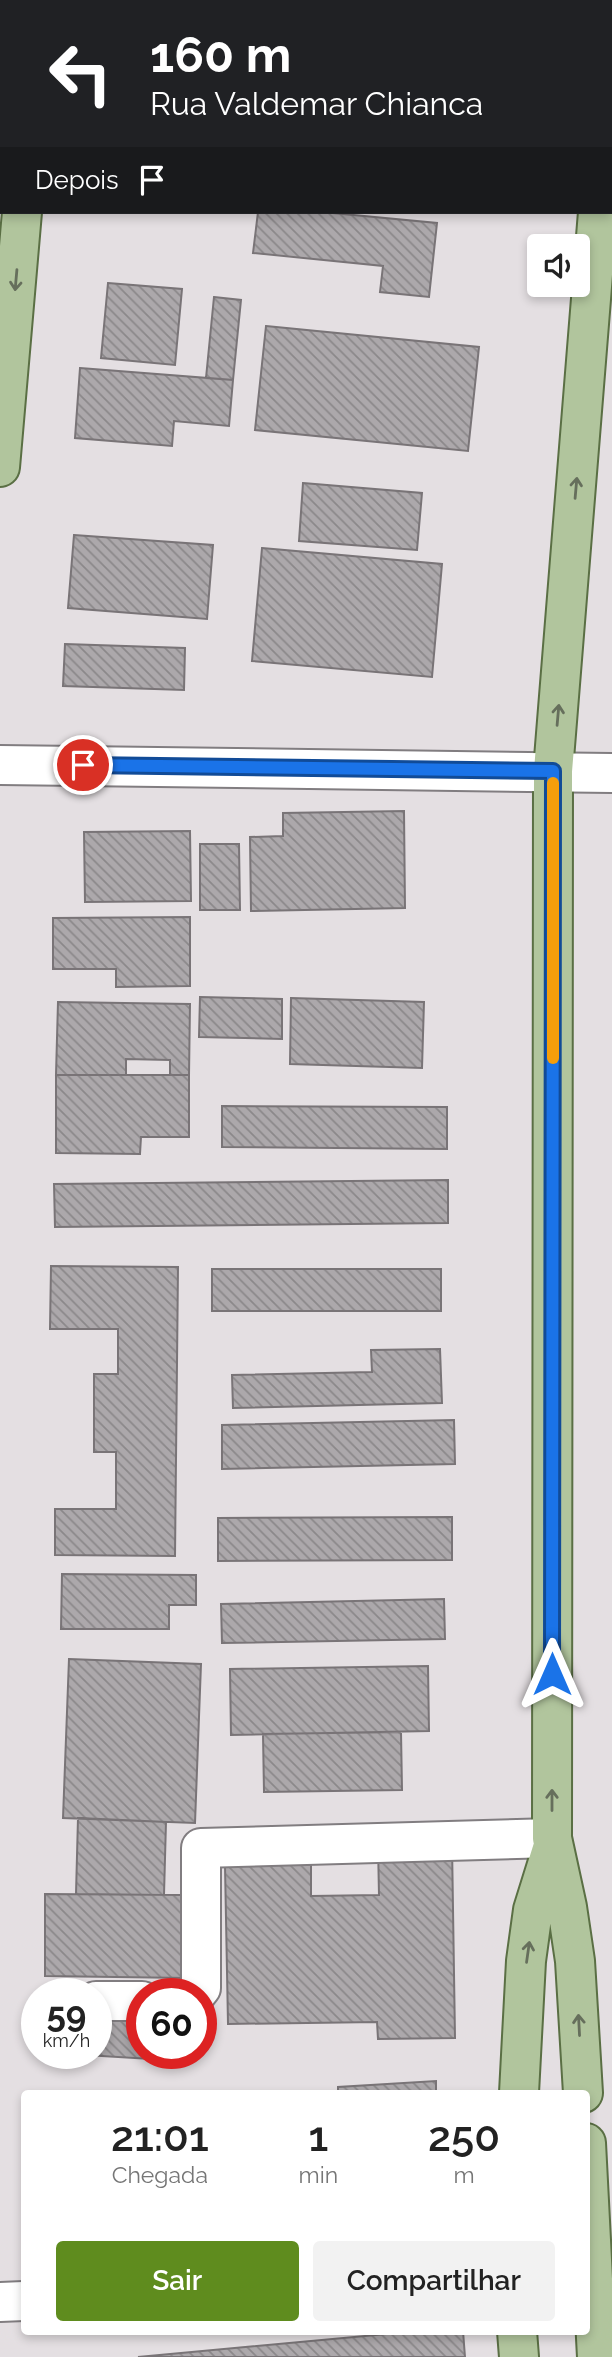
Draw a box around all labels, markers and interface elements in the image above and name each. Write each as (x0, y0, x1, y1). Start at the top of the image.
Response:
text: 160 m (150, 26, 291, 83)
icon: left (35, 28, 126, 119)
text: Rua Valdemar Chianca (150, 85, 483, 122)
icon: arrive (133, 161, 171, 199)
text: Depois (35, 165, 119, 195)
map controls (527, 234, 590, 297)
button: sound (527, 234, 590, 297)
one-way arrow (9, 268, 22, 291)
one-way arrow (570, 478, 583, 500)
one-way arrow (552, 704, 565, 727)
pin (53, 735, 113, 795)
icon: arrive (64, 746, 102, 784)
position arrow (515, 1637, 589, 1711)
one-way arrow (545, 1789, 559, 1812)
one-way arrow (521, 1941, 534, 1963)
speed limit sign: 60 (126, 1978, 217, 2069)
text: 59 (46, 1994, 87, 2035)
one-way arrow (572, 2014, 585, 2037)
text: km/h (43, 2030, 90, 2051)
text: 21:01 (111, 2112, 209, 2161)
text: 1 (308, 2112, 328, 2161)
text: 250 (428, 2112, 500, 2161)
text: Chegada (112, 2161, 208, 2188)
text: min (299, 2161, 338, 2188)
text: m (453, 2161, 475, 2188)
button: Sair (56, 2241, 299, 2321)
button: Compartilhar (313, 2241, 555, 2321)

